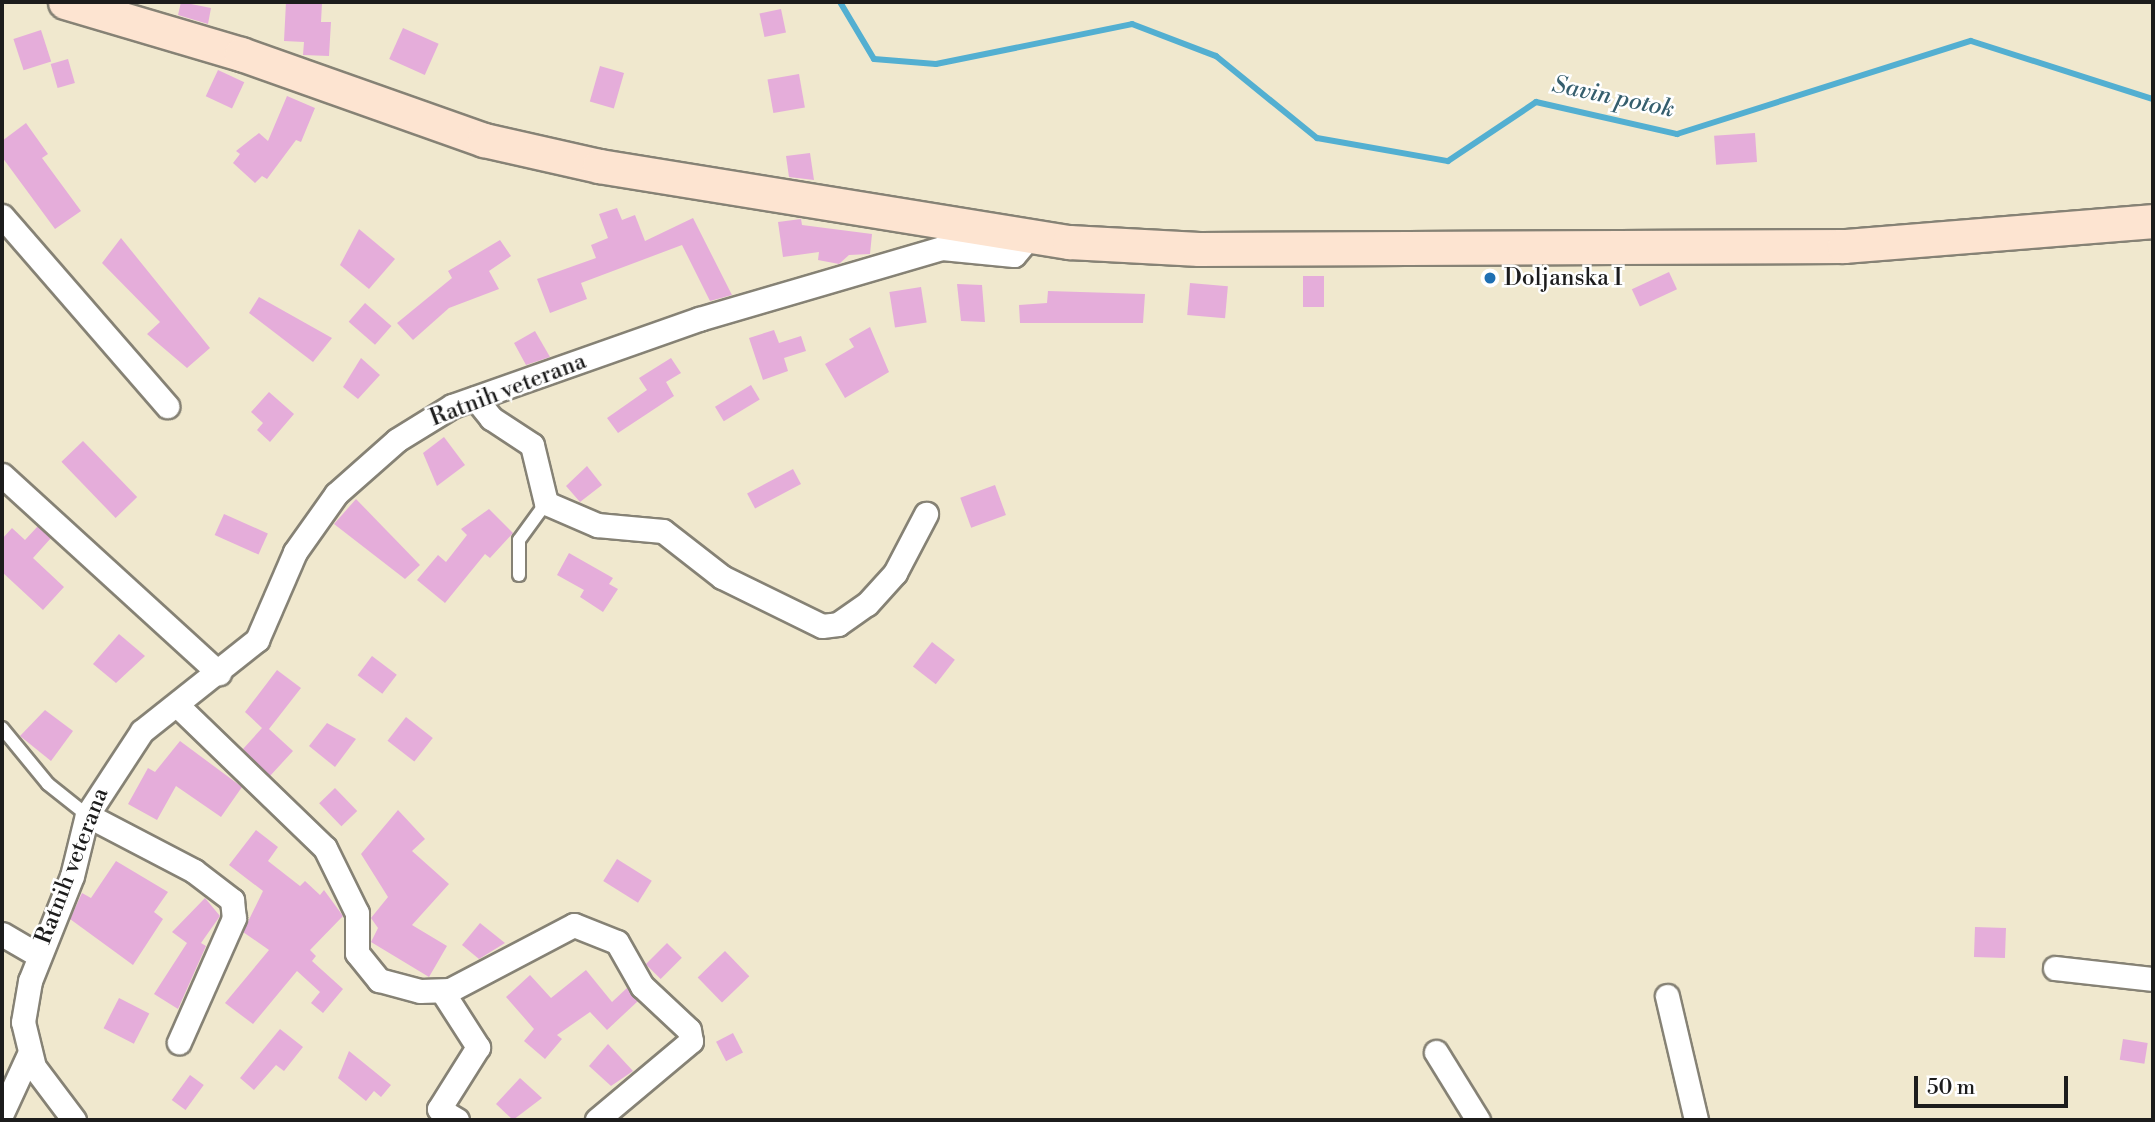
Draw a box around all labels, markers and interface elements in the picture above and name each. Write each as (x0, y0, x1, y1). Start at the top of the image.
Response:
water label: Savin potok (1549, 71, 1677, 125)
place label: Doljanska I (1504, 264, 1622, 292)
marker: Doljanska I (1482, 270, 1498, 286)
street label: Ratnih veterana (426, 348, 590, 432)
street label: Ratnih veterana (30, 784, 114, 948)
scale bar (1917, 1062, 2071, 1106)
text: 50 m (1927, 1075, 1975, 1101)

